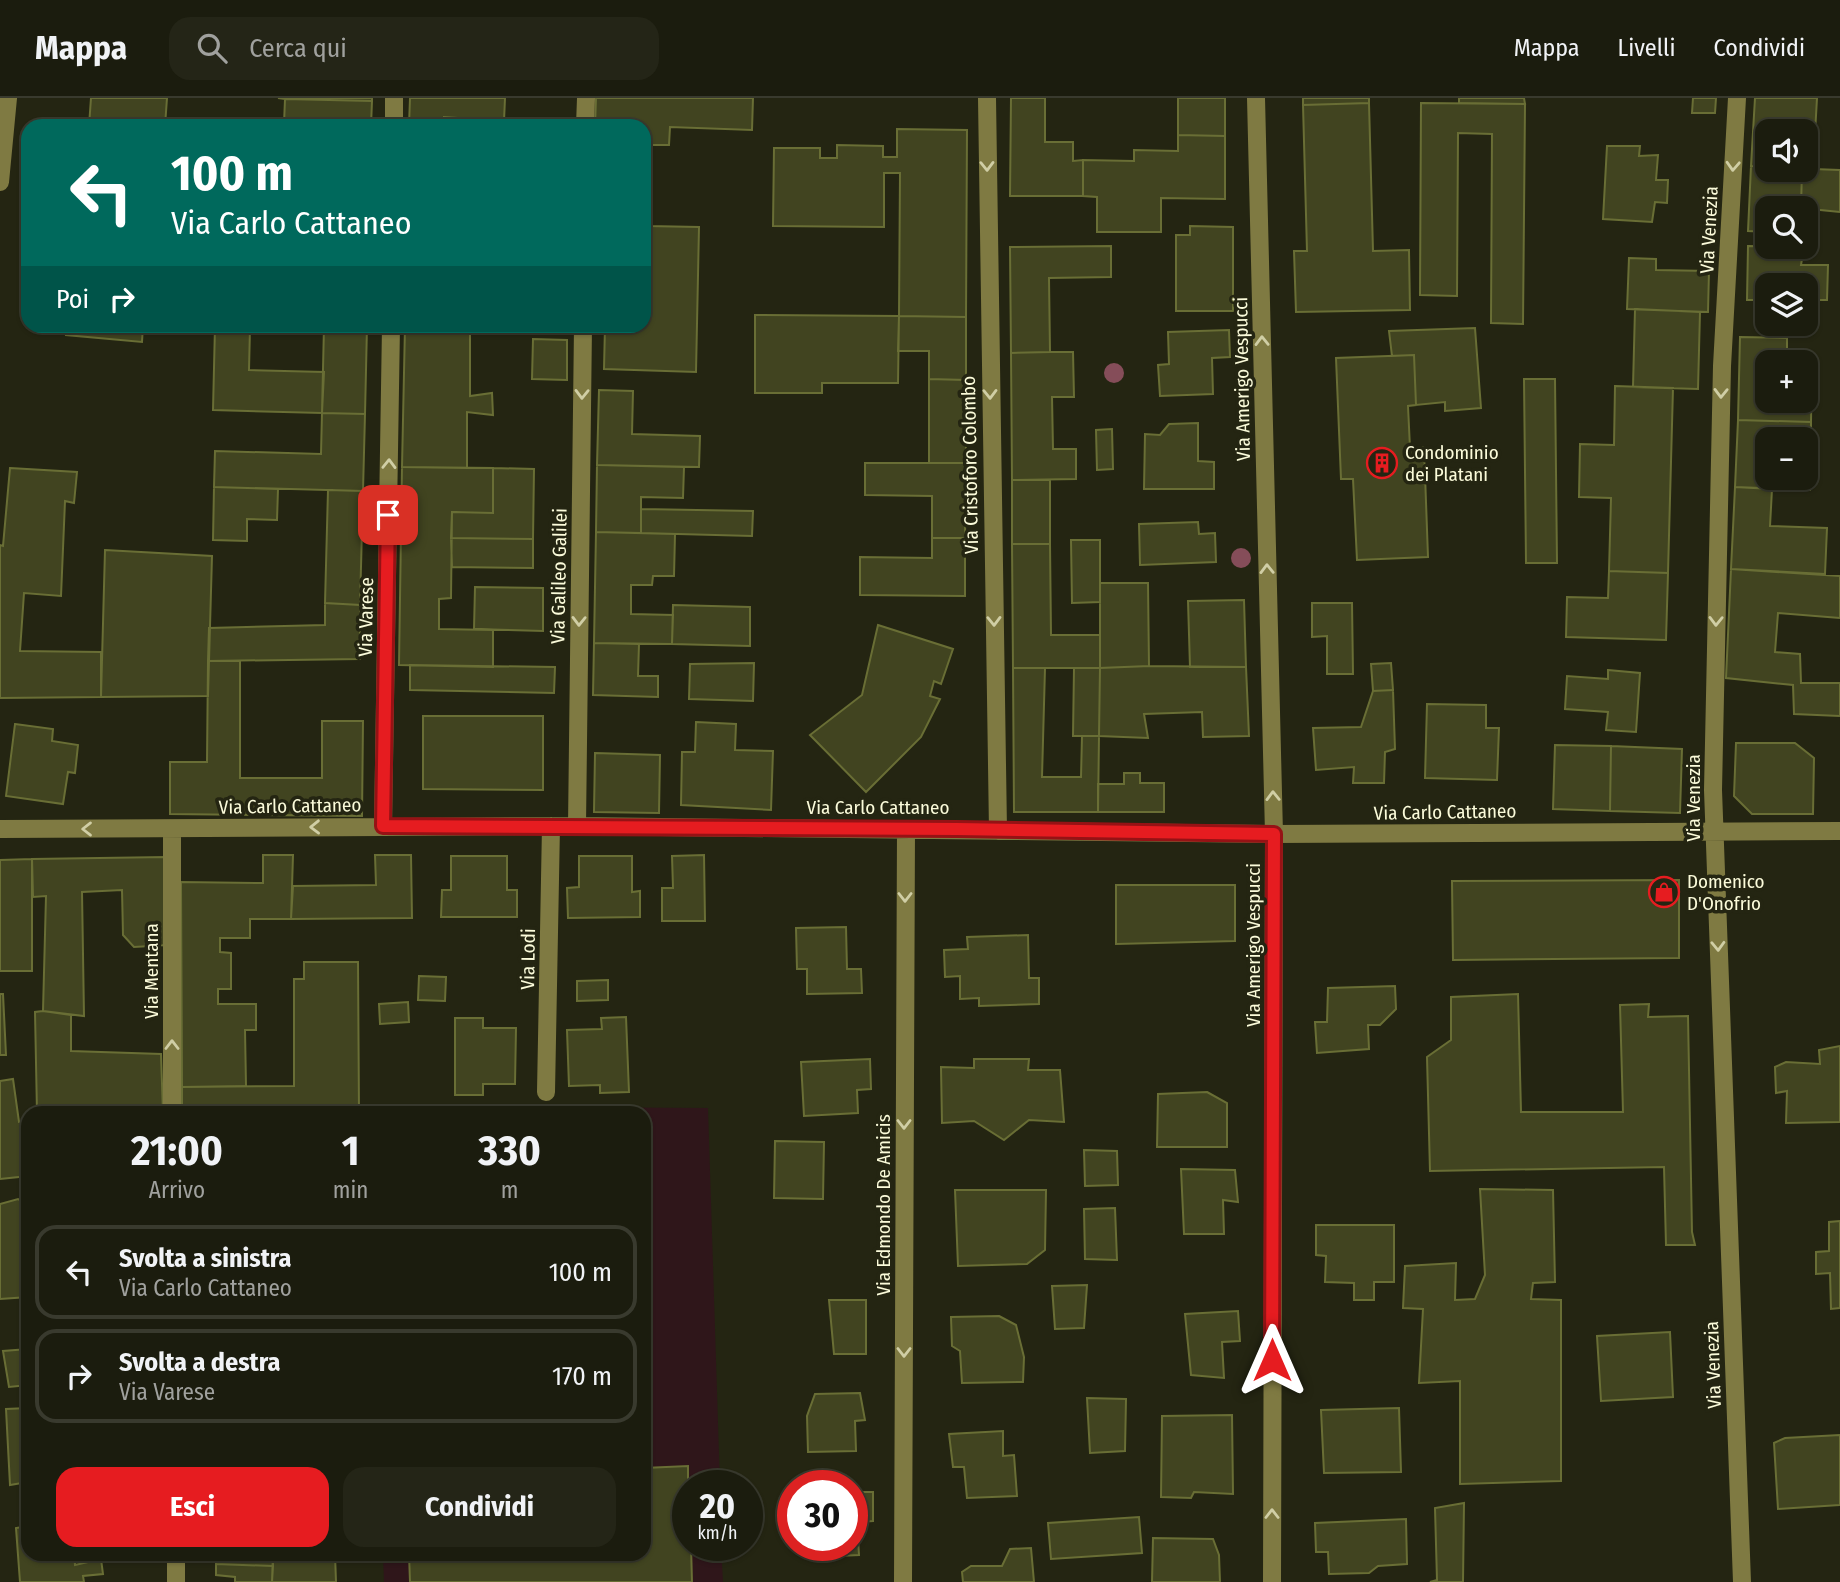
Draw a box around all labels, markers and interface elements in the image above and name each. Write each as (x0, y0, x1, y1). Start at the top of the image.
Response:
search box (169, 17, 659, 80)
text: Mappa (35, 28, 127, 68)
icon: search (193, 29, 231, 67)
text: Cerca qui (249, 33, 347, 64)
text: Mappa (1514, 34, 1580, 62)
text: Livelli (1618, 34, 1675, 62)
text: Condividi (1713, 34, 1805, 62)
map controls (1755, 119, 1818, 490)
button: sound (1755, 119, 1818, 182)
text: 100 m (171, 144, 293, 203)
icon: left (56, 147, 147, 238)
one-way arrow (979, 161, 995, 172)
one-way arrow (1726, 161, 1741, 172)
street label: Via Venezia (1695, 186, 1723, 274)
button: search (1755, 196, 1818, 259)
text: Via Carlo Cattaneo (171, 204, 411, 242)
button: layers (1755, 273, 1818, 336)
icon: right (103, 280, 141, 318)
text: Poi (56, 284, 89, 315)
street label: Via Amerigo Vespucci (1229, 297, 1255, 461)
one-way arrow (1254, 336, 1269, 347)
button: + (1755, 350, 1818, 413)
street label: Via Cristoforo Colombo (957, 376, 983, 554)
one-way arrow (983, 388, 998, 399)
one-way arrow (574, 389, 590, 399)
one-way arrow (1713, 389, 1729, 399)
button: − (1755, 427, 1818, 490)
place label: Condominio dei Platani (1405, 441, 1499, 486)
building icon: Condominio dei Platani (1365, 446, 1399, 480)
one-way arrow (381, 458, 397, 468)
pin (358, 485, 418, 545)
icon: arrive (369, 496, 407, 534)
street label: Via Galileo Galilei (546, 508, 572, 644)
one-way arrow (1260, 563, 1275, 574)
street label: Via Varese (354, 577, 378, 657)
one-way arrow (571, 616, 587, 627)
one-way arrow (986, 616, 1002, 627)
one-way arrow (1709, 616, 1724, 627)
street label: Via Venezia (1682, 754, 1705, 842)
one-way arrow (1265, 791, 1281, 801)
street label: Via Carlo Cattaneo (218, 793, 362, 819)
street label: Via Carlo Cattaneo (807, 796, 949, 819)
street label: Via Carlo Cattaneo (1373, 799, 1517, 825)
one-way arrow (309, 819, 320, 835)
one-way arrow (82, 821, 92, 837)
street label: Via Amerigo Vespucci (1242, 863, 1265, 1027)
place label: Domenico D'Onofrio (1687, 870, 1765, 915)
shop icon: Domenico D'Onofrio (1647, 875, 1681, 909)
one-way arrow (897, 892, 913, 903)
street label: Via Mentana (140, 923, 163, 1019)
street label: Via Lodi (516, 928, 540, 990)
one-way arrow (1710, 941, 1725, 952)
one-way arrow (164, 1039, 180, 1050)
street label: Via Edmondo De Amicis (872, 1114, 895, 1296)
one-way arrow (896, 1120, 912, 1130)
text: 21:00 (131, 1126, 223, 1176)
text: 1 (342, 1126, 360, 1176)
text: 330 (478, 1126, 541, 1176)
text: Arrivo (149, 1176, 205, 1204)
text: min (333, 1176, 368, 1204)
text: m (501, 1176, 519, 1204)
text: Svolta a sinistra (119, 1243, 291, 1274)
icon: left (60, 1253, 98, 1291)
text: 100 m (549, 1257, 612, 1288)
text: Via Carlo Cattaneo (119, 1274, 292, 1302)
street label: Via Venezia (1700, 1321, 1726, 1409)
position arrow (1235, 1323, 1309, 1397)
text: Svolta a destra (119, 1347, 280, 1378)
one-way arrow (896, 1347, 912, 1358)
icon: right (60, 1357, 98, 1395)
text: 170 m (552, 1361, 612, 1392)
text: Via Varese (119, 1378, 215, 1406)
button: Esci (56, 1467, 329, 1547)
button: Condividi (343, 1467, 616, 1547)
speed limit sign: 30 (777, 1470, 868, 1561)
text: 20 (700, 1485, 735, 1527)
one-way arrow (1264, 1508, 1280, 1519)
text: km/h (697, 1522, 738, 1544)

